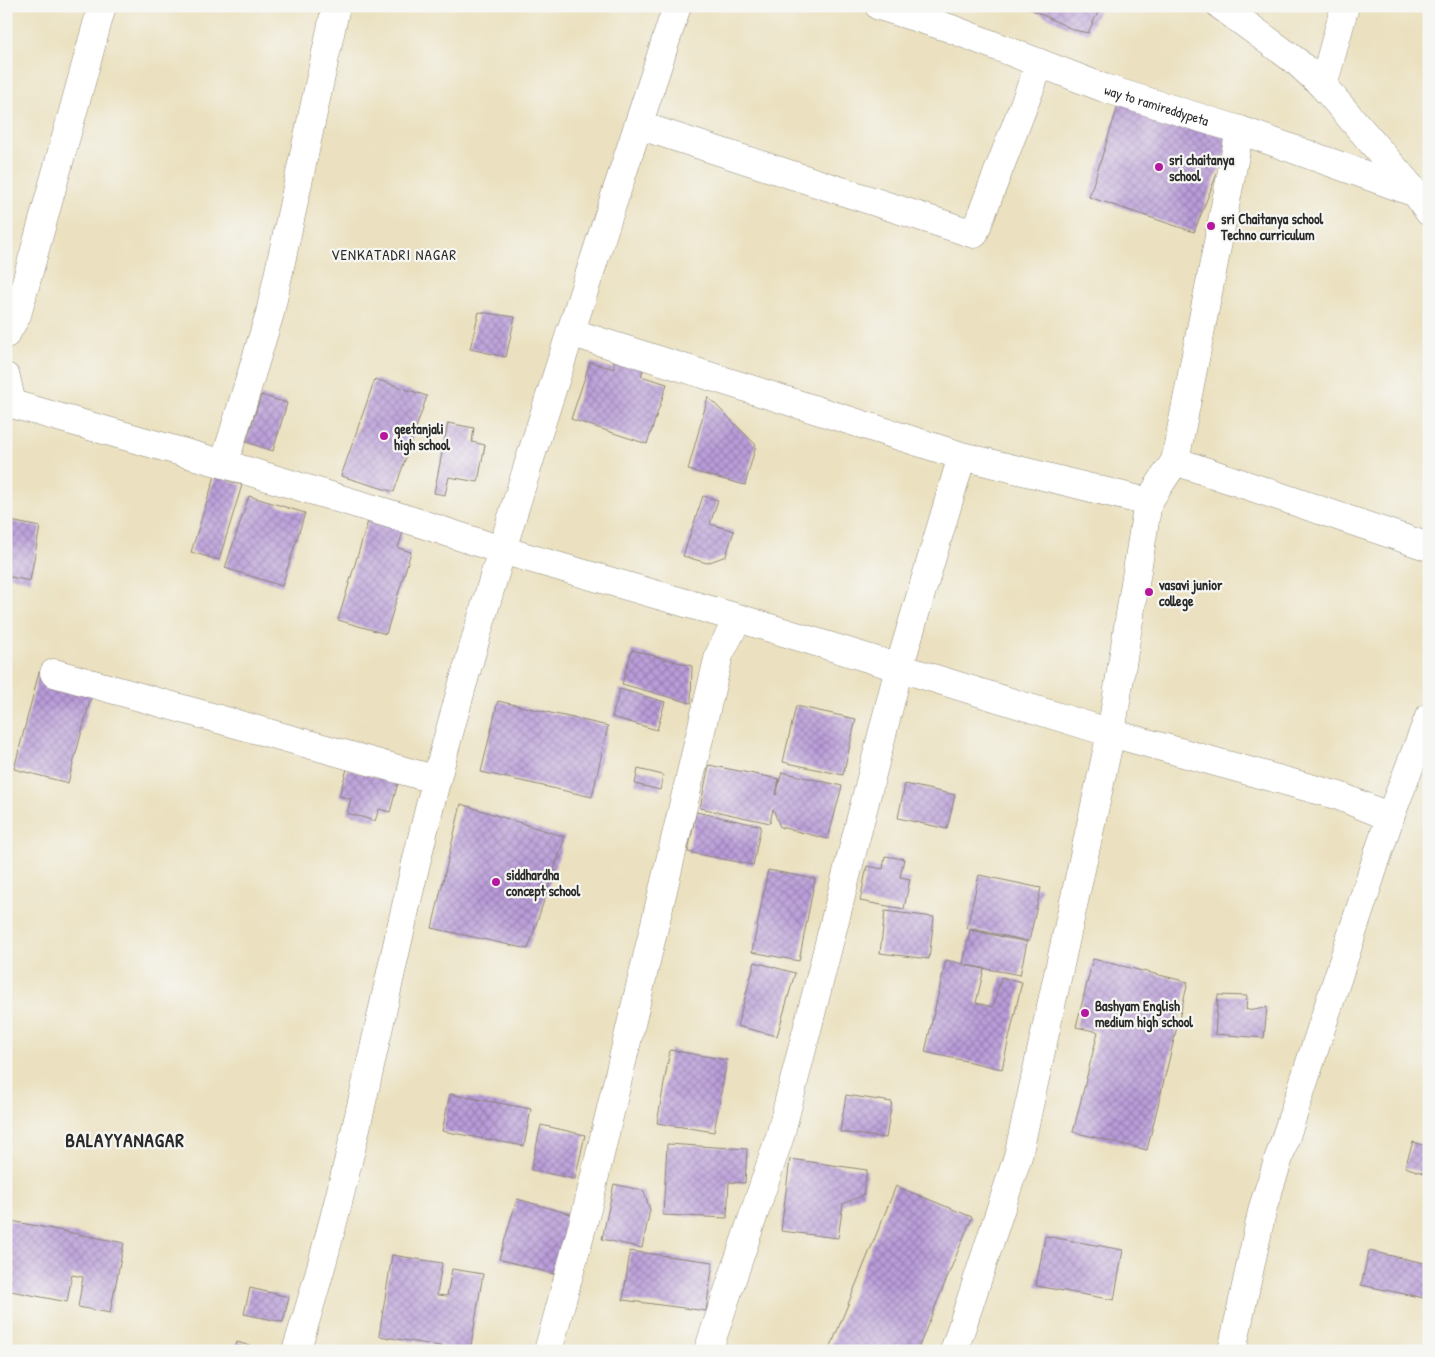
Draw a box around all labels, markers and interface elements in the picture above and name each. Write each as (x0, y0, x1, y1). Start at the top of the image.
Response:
street label: way to ramireddypeta (1102, 79, 1212, 130)
place label: sri chaitanya school (1169, 150, 1235, 185)
marker: sri chaitanya school (1153, 161, 1165, 173)
place label: sri Chaitanya school Techno curriculum (1220, 209, 1324, 244)
marker: sri Chaitanya school Techno curriculum (1205, 220, 1217, 232)
district label: VENKATADRI NAGAR (331, 244, 457, 265)
place label: geetanjali high school (394, 419, 450, 456)
marker: geetanjali high school (378, 430, 390, 442)
place label: vasavi junior college (1158, 575, 1223, 612)
marker: vasavi junior college (1143, 586, 1155, 598)
place label: siddhardha concept school (506, 865, 580, 902)
marker: siddhardha concept school (490, 876, 502, 888)
place label: Bashyam English medium high school (1095, 996, 1193, 1033)
marker: Bashyam English medium high school (1079, 1007, 1091, 1019)
district label: BALAYYANAGAR (65, 1127, 185, 1153)

